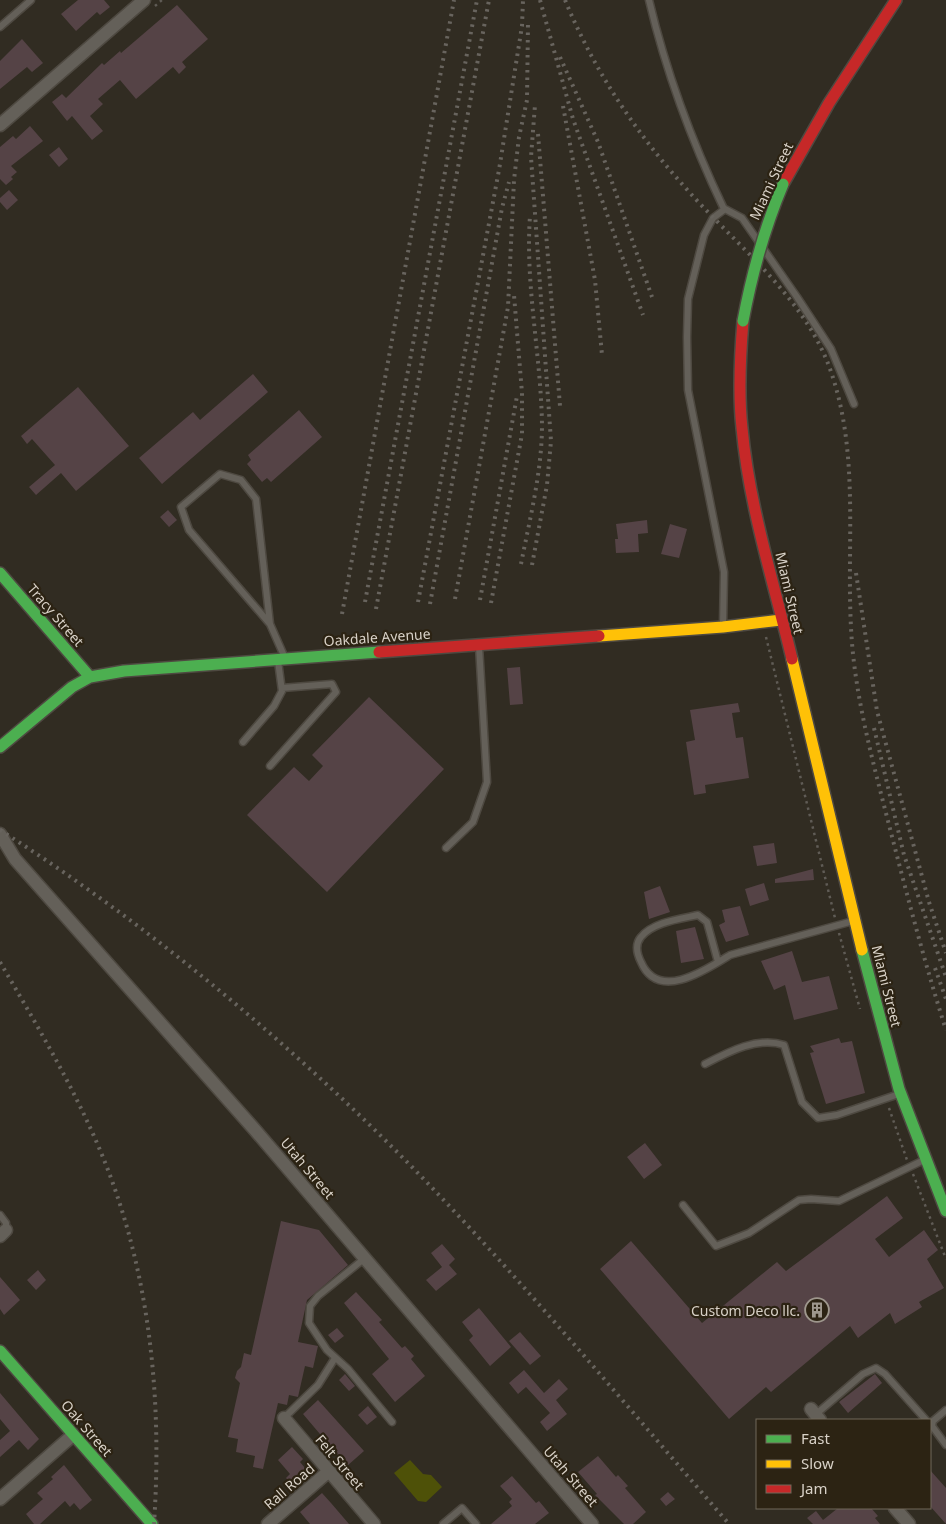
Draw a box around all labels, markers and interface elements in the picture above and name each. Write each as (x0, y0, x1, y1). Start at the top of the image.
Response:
street label: Miami Street (745, 139, 797, 223)
street label: Miami Street (771, 550, 809, 636)
street label: Tracy Street (24, 580, 88, 650)
street label: Oakdale Avenue (323, 624, 431, 650)
street label: Miami Street (868, 943, 906, 1029)
street label: Utah Street (277, 1133, 339, 1203)
building icon: Custom Deco llc. (804, 1297, 830, 1323)
place label: Custom Deco llc. (691, 1301, 800, 1320)
street label: Oak Street (57, 1396, 117, 1460)
legend (756, 1419, 931, 1509)
text: Fast (801, 1428, 830, 1448)
street label: Felt Street (311, 1430, 369, 1494)
street label: Utah Street (539, 1442, 603, 1510)
text: Slow (801, 1453, 834, 1473)
street label: Rall Road (260, 1459, 318, 1513)
text: Jam (799, 1478, 828, 1498)

